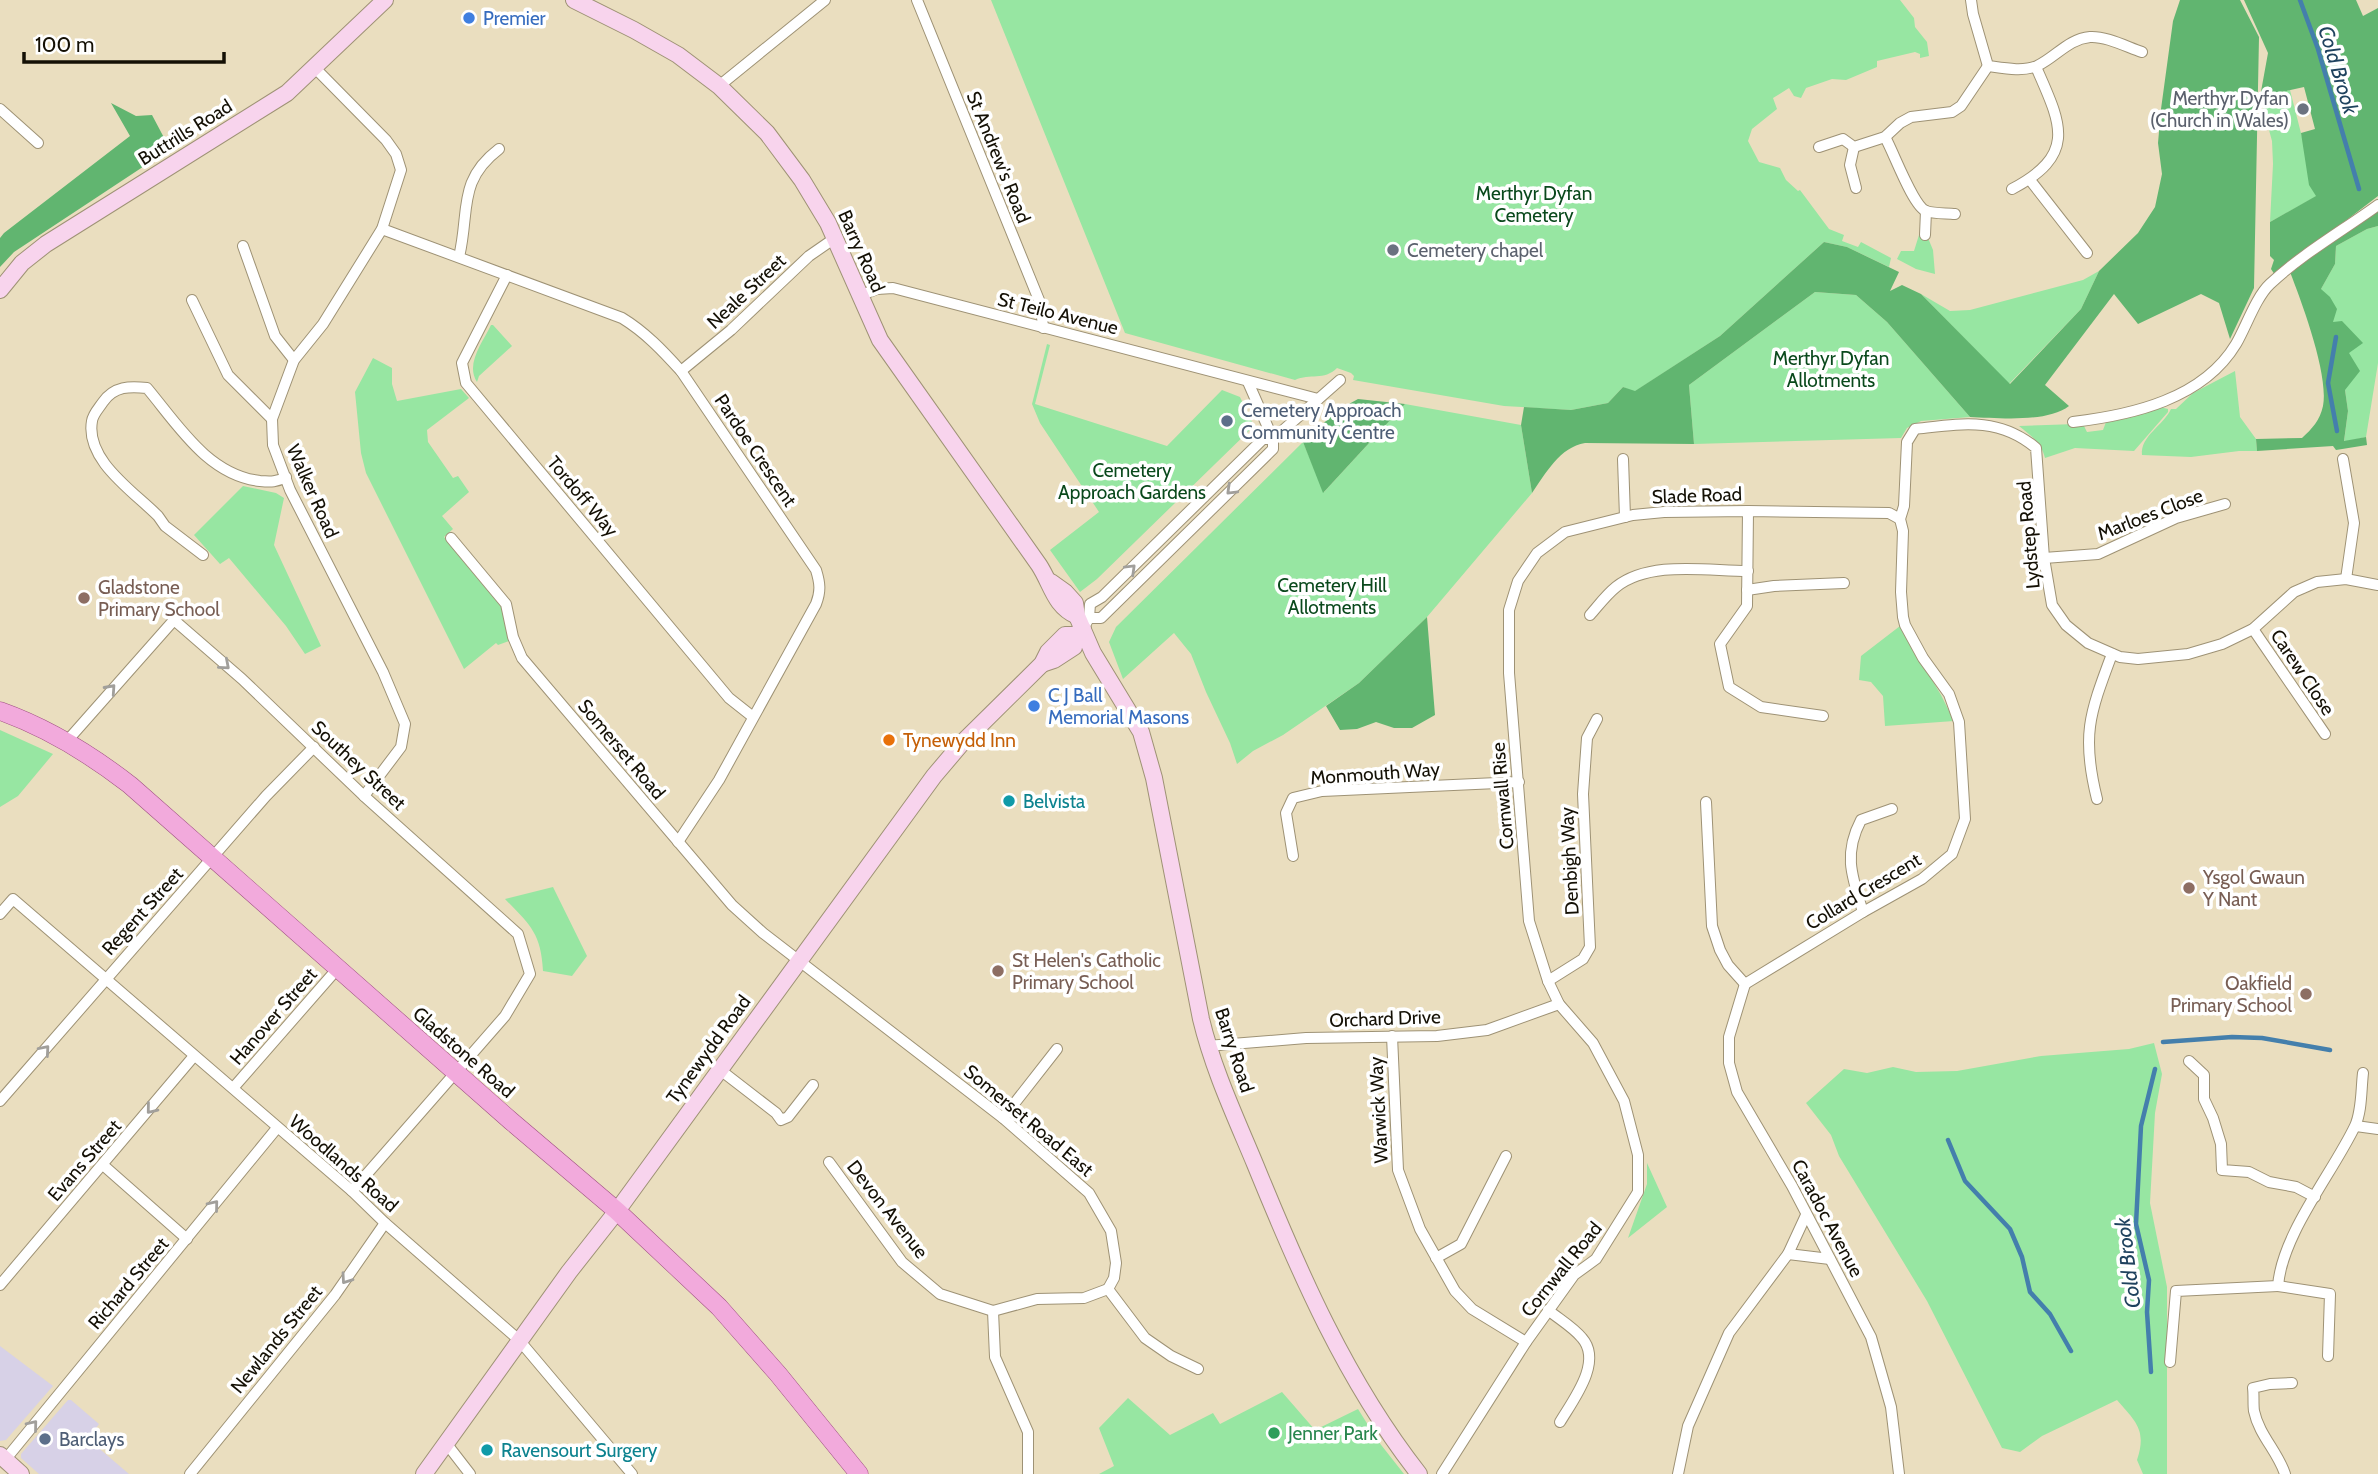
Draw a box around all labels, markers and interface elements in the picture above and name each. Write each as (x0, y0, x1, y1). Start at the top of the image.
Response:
place label: Premier (483, 7, 546, 30)
marker: Premier (461, 10, 477, 26)
scale bar (24, 21, 224, 65)
water label: Cold Brook (2313, 23, 2364, 118)
text: 100 m (35, 32, 94, 57)
place label: Merthyr Dyfan (Church in Wales) (2150, 87, 2289, 132)
street label: St Andrew's Road (962, 88, 1035, 226)
street label: Buttrills Road (134, 94, 236, 170)
marker: Merthyr Dyfan (Church in Wales) (2295, 101, 2311, 117)
park label: Merthyr Dyfan Cemetery (1476, 182, 1592, 227)
street label: Barry Road (833, 207, 890, 296)
place label: Cemetery chapel (1407, 239, 1544, 262)
marker: Cemetery chapel (1385, 242, 1401, 258)
street label: Neale Street (702, 249, 791, 334)
street label: St Teilo Avenue (995, 287, 1121, 340)
park label: Merthyr Dyfan Allotments (1773, 347, 1889, 392)
street label: Pardoe Crescent (710, 390, 802, 511)
place label: Cemetery Approach Community Centre (1241, 399, 1402, 444)
marker: Cemetery Approach Community Centre (1219, 413, 1235, 429)
street label: Walker Road (282, 441, 343, 542)
street label: Tordoff Way (542, 451, 623, 542)
park label: Cemetery Approach Gardens (1058, 459, 1206, 504)
street label: Lydstep Road (2012, 480, 2045, 590)
one-way arrow (1227, 481, 1240, 494)
street label: Slade Road (1651, 482, 1743, 509)
street label: Marloes Close (2094, 484, 2206, 545)
one-way arrow (1123, 564, 1136, 577)
park label: Cemetery Hill Allotments (1277, 574, 1387, 619)
place label: Gladstone Primary School (98, 576, 220, 621)
marker: Gladstone Primary School (76, 590, 92, 606)
street label: Carew Close (2266, 625, 2340, 720)
one-way arrow (217, 657, 230, 669)
place label: C J Ball Memorial Masons (1048, 684, 1189, 729)
one-way arrow (103, 685, 115, 698)
street label: Somerset Road (573, 695, 670, 804)
marker: C J Ball Memorial Masons (1026, 698, 1042, 714)
street label: Southey Street (307, 716, 411, 815)
place label: Tynewydd Inn (903, 729, 1016, 752)
marker: Tynewydd Inn (881, 732, 897, 748)
street label: Cornwall Rise (1486, 741, 1519, 850)
street label: Monmouth Way (1309, 757, 1441, 790)
place label: Belvista (1023, 790, 1085, 813)
marker: Belvista (1001, 793, 1017, 809)
street label: Denbigh Way (1555, 806, 1584, 916)
street label: Collard Crescent (1801, 848, 1926, 935)
street label: Regent Street (97, 862, 188, 960)
place label: Ysgol Gwaun Y Nant (2202, 866, 2305, 911)
marker: Ysgol Gwaun Y Nant (2181, 880, 2197, 896)
place label: St Helen's Catholic Primary School (1012, 949, 1161, 994)
street label: Hanover Street (225, 963, 322, 1070)
marker: St Helen's Catholic Primary School (990, 963, 1006, 979)
place label: Oakfield Primary School (2170, 972, 2293, 1017)
marker: Oakfield Primary School (2298, 986, 2314, 1002)
street label: Tynewydd Road (661, 991, 755, 1108)
street label: Gladstone Road (408, 1002, 519, 1103)
street label: Barry Road (1210, 1005, 1259, 1095)
street label: Orchard Drive (1329, 1005, 1441, 1032)
one-way arrow (37, 1045, 49, 1058)
street label: Warwick Way (1364, 1055, 1393, 1164)
street label: Somerset Road East (959, 1060, 1098, 1182)
one-way arrow (146, 1101, 159, 1113)
street label: Woodlands Road (285, 1110, 403, 1217)
street label: Evans Street (43, 1115, 126, 1206)
street label: Caradoc Avenue (1787, 1155, 1868, 1281)
street label: Devon Avenue (842, 1156, 933, 1263)
one-way arrow (206, 1200, 219, 1213)
water label: Cold Brook (2109, 1215, 2145, 1310)
street label: Cornwall Road (1516, 1217, 1607, 1321)
street label: Richard Street (83, 1232, 174, 1334)
one-way arrow (342, 1271, 354, 1284)
street label: Newlands Street (226, 1280, 327, 1398)
one-way arrow (25, 1420, 37, 1433)
place label: Jenner Park (1287, 1422, 1378, 1445)
marker: Jenner Park (1266, 1425, 1282, 1441)
place label: Barclays (59, 1428, 125, 1451)
marker: Barclays (37, 1431, 53, 1447)
place label: Ravensourt Surgery (501, 1439, 658, 1462)
marker: Ravensourt Surgery (479, 1442, 495, 1458)

